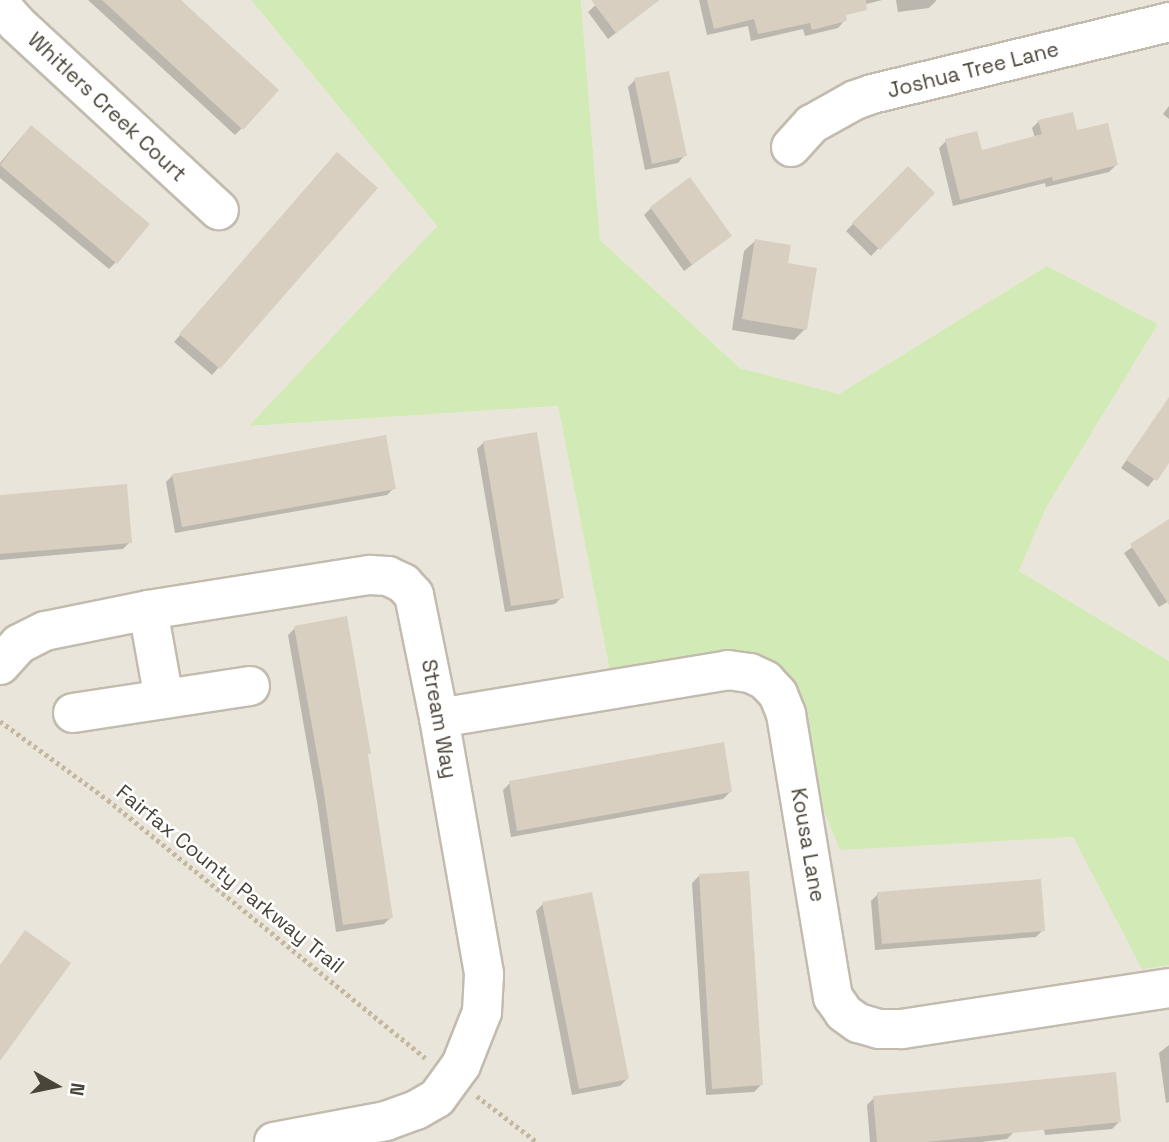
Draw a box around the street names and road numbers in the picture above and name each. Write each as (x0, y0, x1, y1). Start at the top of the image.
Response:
street label: Whitlers Creek Court (23, 27, 191, 187)
street label: Joshua Tree Lane (884, 36, 1062, 104)
street label: Stream Way (416, 657, 462, 781)
street label: Fairfax County Parkway Trail (111, 779, 349, 979)
street label: Kousa Lane (786, 786, 830, 904)

